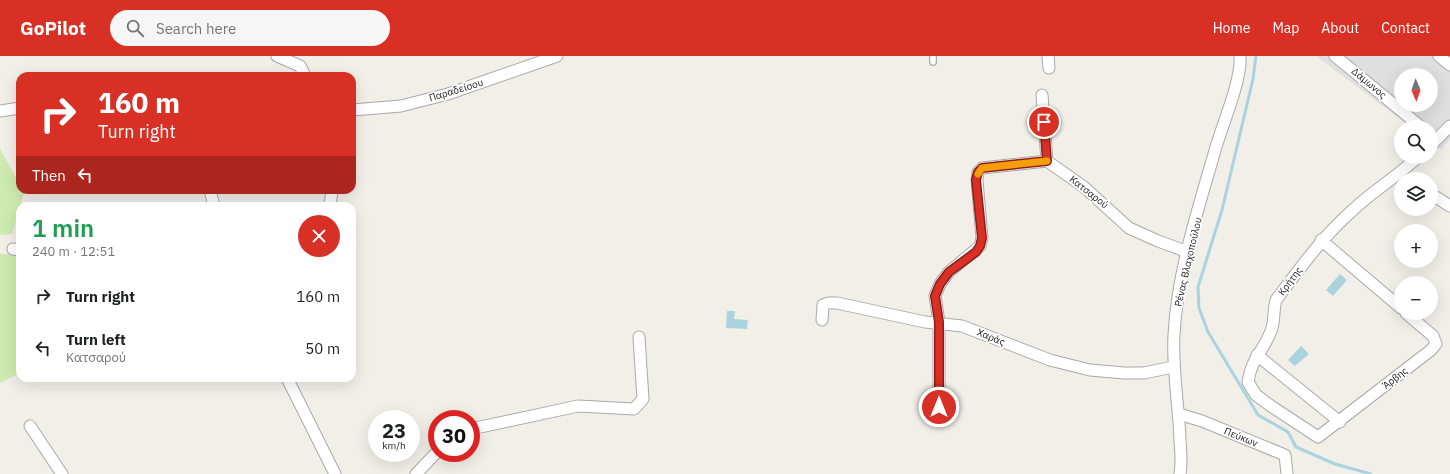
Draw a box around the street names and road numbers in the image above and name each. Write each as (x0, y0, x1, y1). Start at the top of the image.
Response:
street label: Δάμωνος (1349, 65, 1389, 101)
street label: Παραδείσου (427, 76, 485, 104)
street label: Κατσαρού (1067, 173, 1111, 211)
street label: Ρένας Βλαχοπούλου (1171, 216, 1205, 308)
street label: Κρήτης (1275, 264, 1305, 298)
street label: Χαράς (975, 326, 1007, 349)
street label: Άρβης (1380, 364, 1410, 392)
street label: Πεύκων (1222, 424, 1260, 450)

